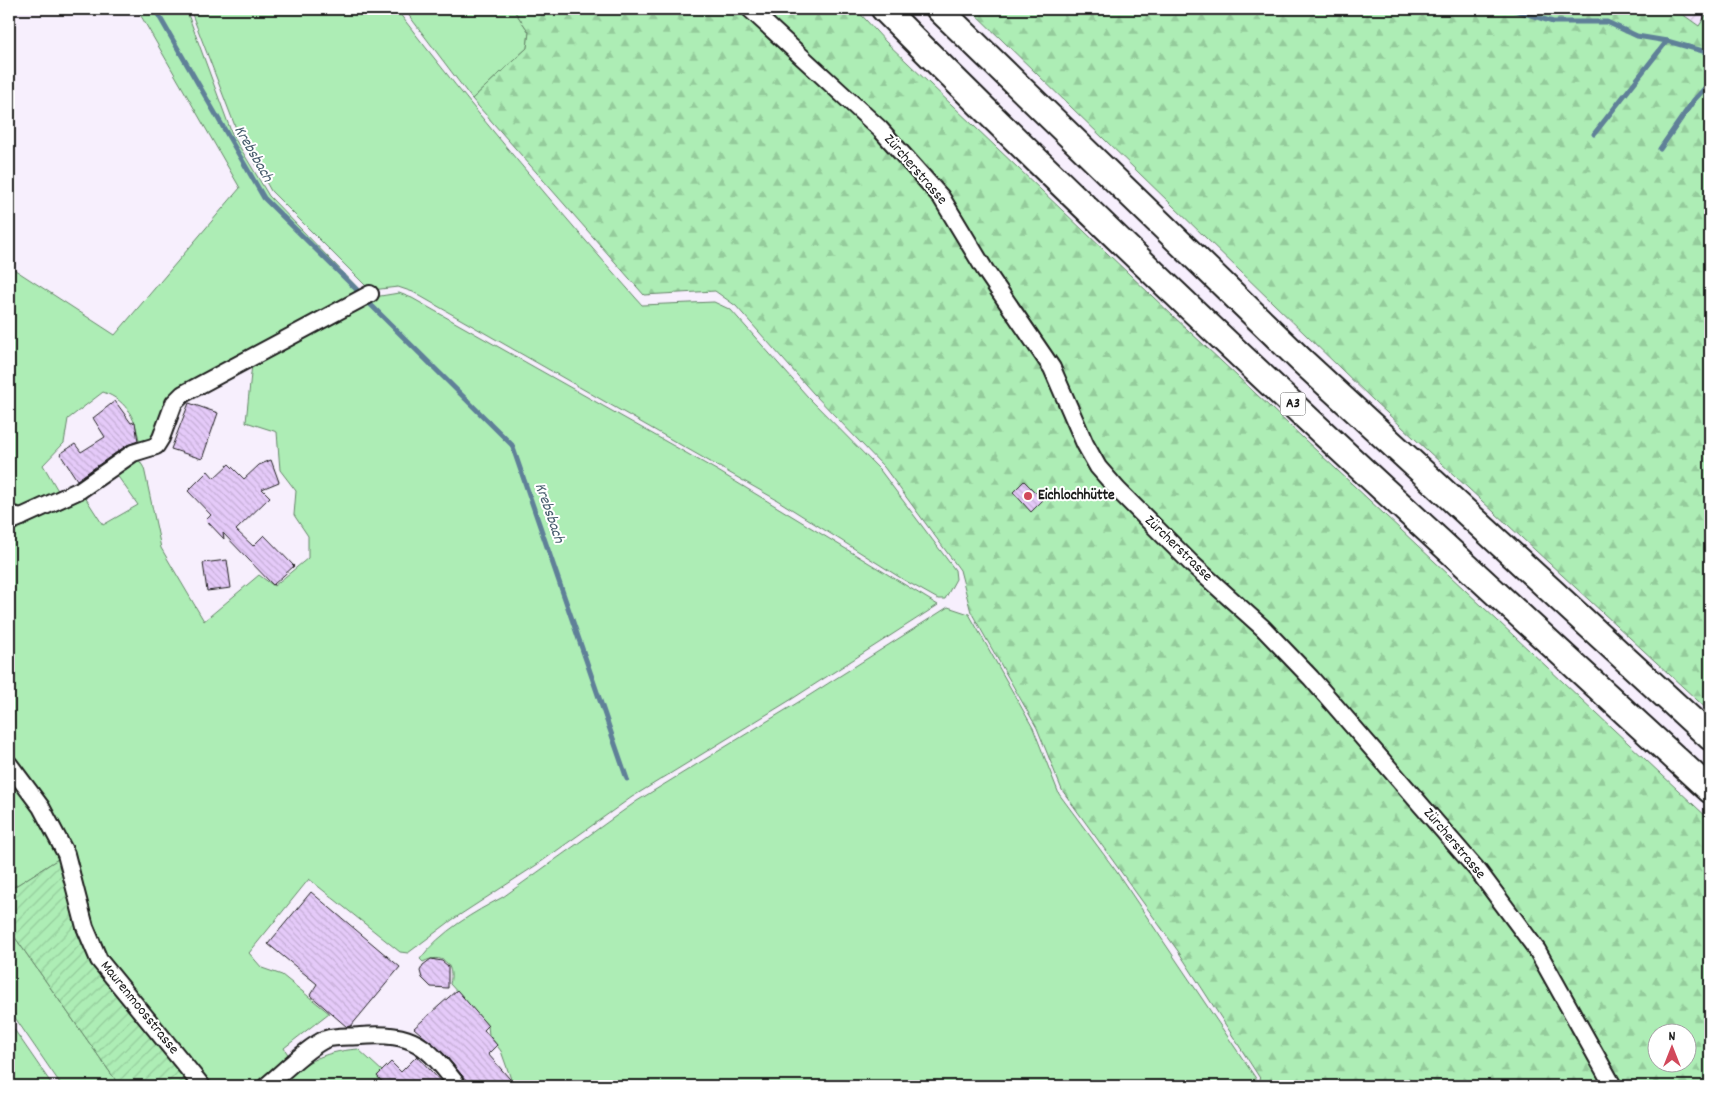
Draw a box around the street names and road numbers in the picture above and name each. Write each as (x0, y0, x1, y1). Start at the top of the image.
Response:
street label: Zürcherstrasse (878, 130, 952, 210)
road number: A3 (1280, 392, 1306, 416)
street label: Zürcherstrasse (1139, 511, 1217, 588)
street label: Zürcherstrasse (1417, 803, 1491, 885)
street label: Maurenmoosstrasse (94, 956, 184, 1060)

